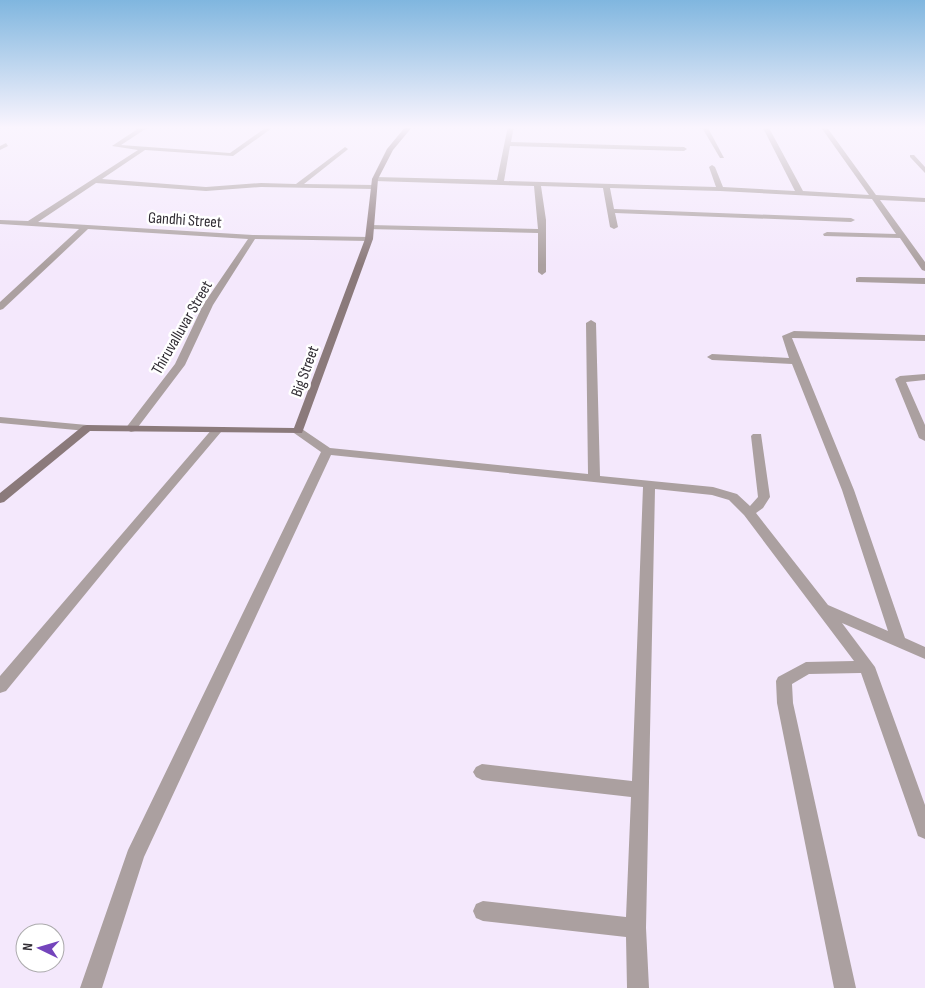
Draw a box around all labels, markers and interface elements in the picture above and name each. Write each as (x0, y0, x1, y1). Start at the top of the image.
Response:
street label: Gandhi Street (147, 208, 222, 233)
street label: Thiruvalluvar Street (148, 277, 217, 378)
street label: Big Street (287, 343, 323, 400)
north arrow (15, 923, 65, 973)
text: N (19, 942, 36, 951)

